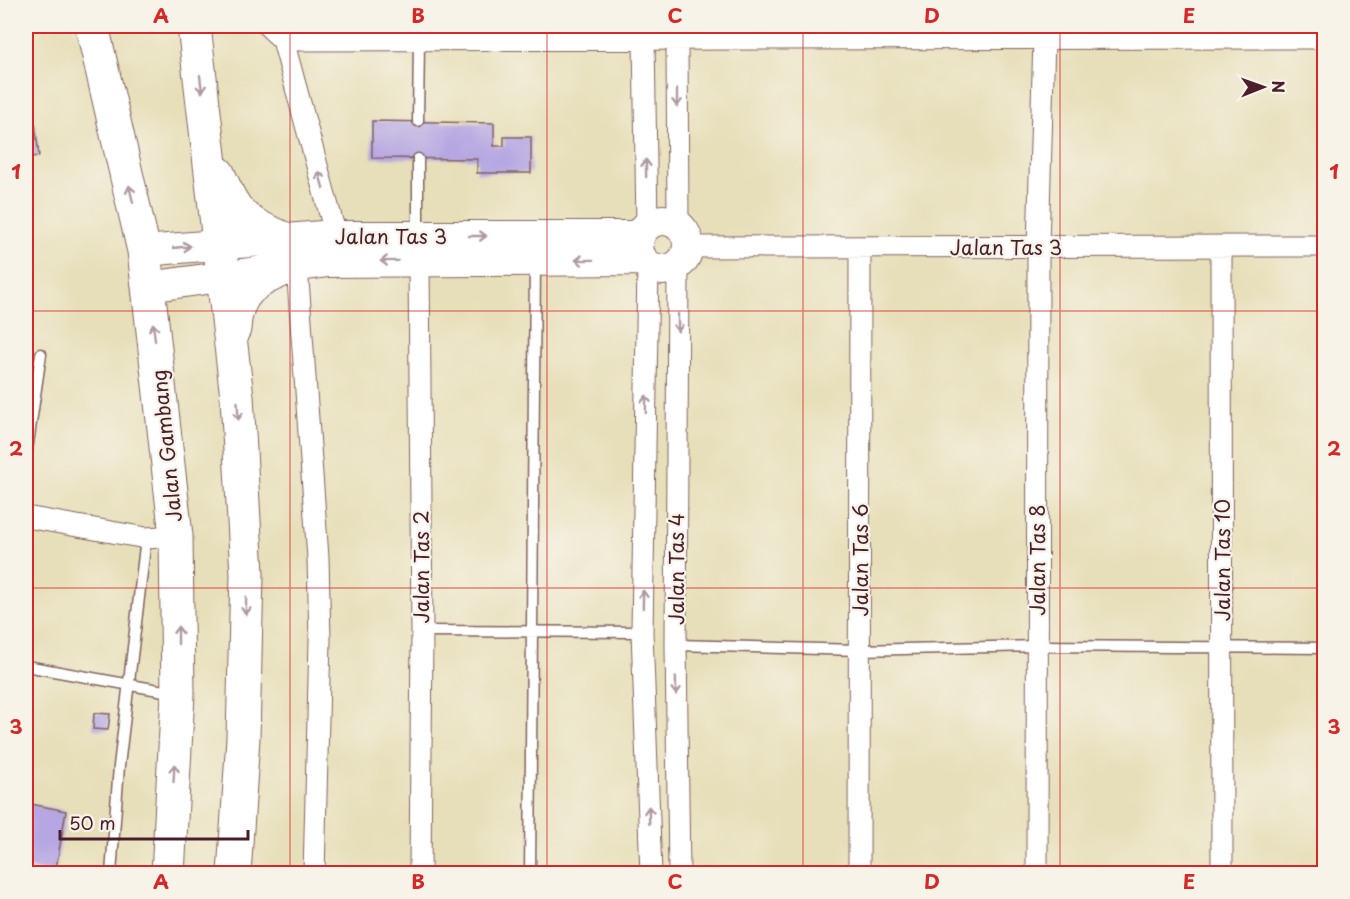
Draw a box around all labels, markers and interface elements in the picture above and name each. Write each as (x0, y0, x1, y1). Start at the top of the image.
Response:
text: A (153, 0, 169, 30)
text: B (411, 0, 425, 30)
text: C (667, 0, 683, 30)
text: D (924, 0, 940, 30)
text: E (1183, 0, 1195, 30)
north arrow (1233, 57, 1293, 117)
one-way arrow (195, 73, 206, 93)
text: N (1267, 80, 1291, 93)
one-way arrow (671, 87, 683, 107)
text: 1 (11, 156, 21, 186)
text: 1 (1329, 156, 1339, 186)
one-way arrow (640, 158, 652, 178)
one-way arrow (314, 171, 326, 190)
one-way arrow (124, 185, 136, 204)
street label: Jalan Tas 3 (335, 221, 447, 251)
one-way arrow (468, 230, 488, 242)
street label: Jalan Tas 3 (950, 232, 1062, 262)
one-way arrow (171, 241, 191, 252)
one-way arrow (574, 254, 594, 266)
one-way arrow (379, 256, 399, 267)
one-way arrow (672, 313, 684, 333)
one-way arrow (148, 323, 159, 342)
street label: Jalan Gambang (143, 368, 189, 524)
one-way arrow (640, 395, 651, 415)
one-way arrow (233, 401, 244, 421)
text: 2 (9, 433, 23, 463)
text: 2 (1327, 433, 1341, 463)
street label: Jalan Tas 10 (1207, 499, 1237, 621)
street label: Jalan Tas 6 (845, 503, 875, 617)
street label: Jalan Tas 8 (1022, 504, 1052, 616)
street label: Jalan Tas 2 (406, 510, 436, 624)
street label: Jalan Tas 4 (661, 513, 691, 625)
one-way arrow (637, 590, 648, 610)
one-way arrow (241, 596, 252, 616)
one-way arrow (172, 626, 184, 646)
one-way arrow (671, 676, 682, 696)
text: 3 (9, 711, 23, 741)
text: 3 (1327, 711, 1341, 741)
one-way arrow (168, 764, 179, 784)
scale bar (60, 803, 248, 841)
one-way arrow (643, 806, 654, 826)
text: 50 m (69, 809, 116, 836)
text: A (153, 866, 169, 896)
text: B (411, 866, 425, 896)
text: C (667, 866, 683, 896)
text: D (924, 866, 940, 896)
text: E (1183, 866, 1195, 896)

